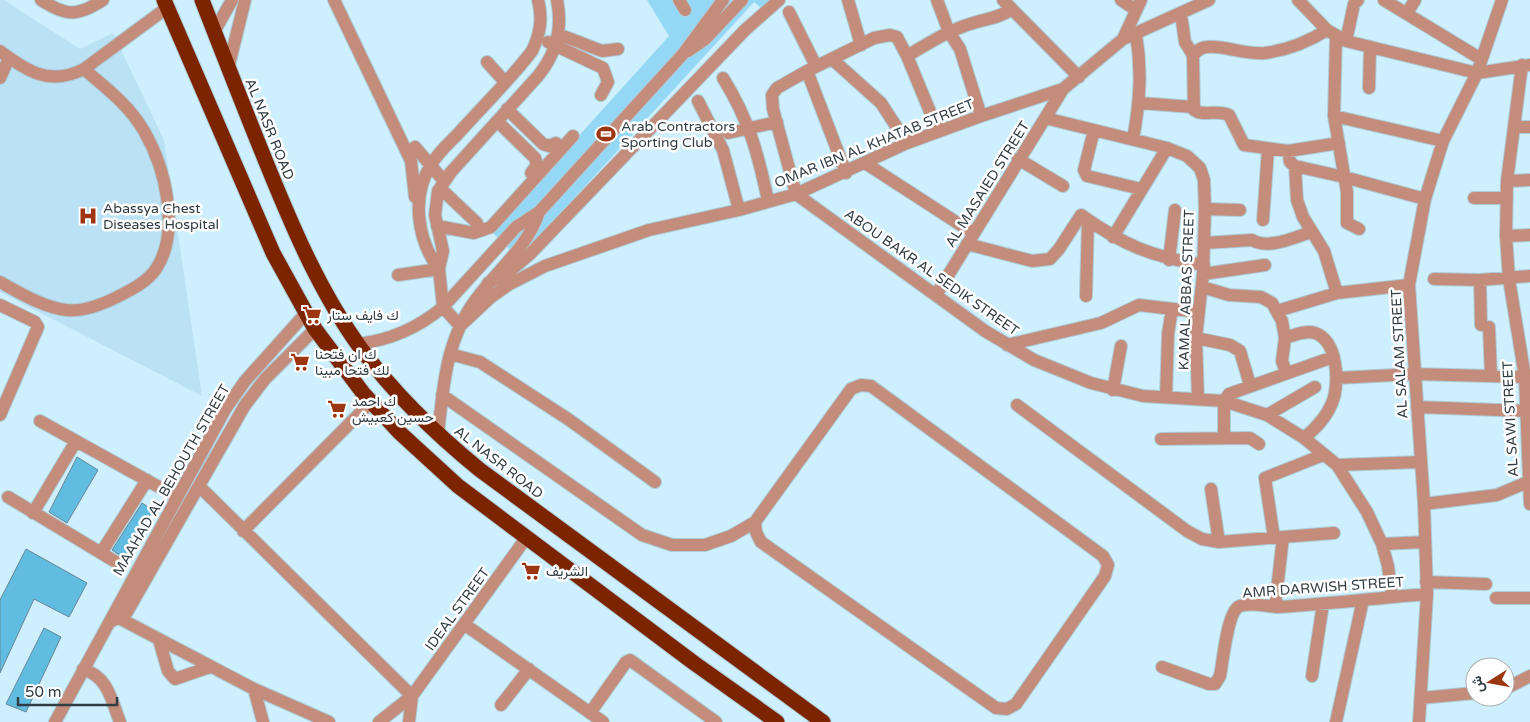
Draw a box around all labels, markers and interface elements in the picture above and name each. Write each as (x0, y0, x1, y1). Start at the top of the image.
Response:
street label: AL NASR ROAD (241, 76, 298, 183)
street label: OMAR IBN AL KHATAB STREET (772, 95, 977, 191)
place label: Arab Contractors Sporting Club (621, 118, 736, 151)
street label: AL MASAIED STREET (942, 118, 1033, 250)
sports icon: Arab Contractors Sporting Club (595, 123, 617, 145)
place label: Abassya Chest Diseases Hospital (103, 200, 219, 233)
hospital icon: Abassya Chest Diseases Hospital (77, 205, 99, 227)
street label: ABOU BAKR AL SEDIK STREET (841, 205, 1023, 340)
street label: KAMAL ABBAS STREET (1175, 209, 1198, 371)
street label: AL SALAM STREET (1388, 288, 1411, 419)
supermarket icon: ك فايف ستار (301, 304, 323, 326)
place label: ك فايف ستار (326, 307, 399, 324)
place label: ك ان فتحنا لك فتحا مبينا (315, 346, 389, 379)
supermarket icon: ك ان فتحنا لك فتحا مبينا (289, 351, 311, 373)
street label: AL SAWI STREET (1499, 360, 1522, 477)
street label: MAAHAD AL BEHOUTH STREET (109, 381, 234, 579)
place label: ك احمد حسين كعبيش (352, 393, 434, 426)
supermarket icon: ك احمد حسين كعبيش (326, 398, 348, 420)
street label: AL NASR ROAD (451, 422, 547, 502)
supermarket icon: الشريف (520, 560, 542, 582)
place label: الشريف (546, 563, 588, 580)
street label: IDEAL STREET (422, 564, 494, 654)
street label: AMR DARWISH STREET (1242, 573, 1405, 602)
north arrow (1465, 657, 1515, 707)
scale bar (18, 674, 116, 706)
text: ش (1468, 674, 1488, 694)
text: 50 m (25, 683, 62, 701)

